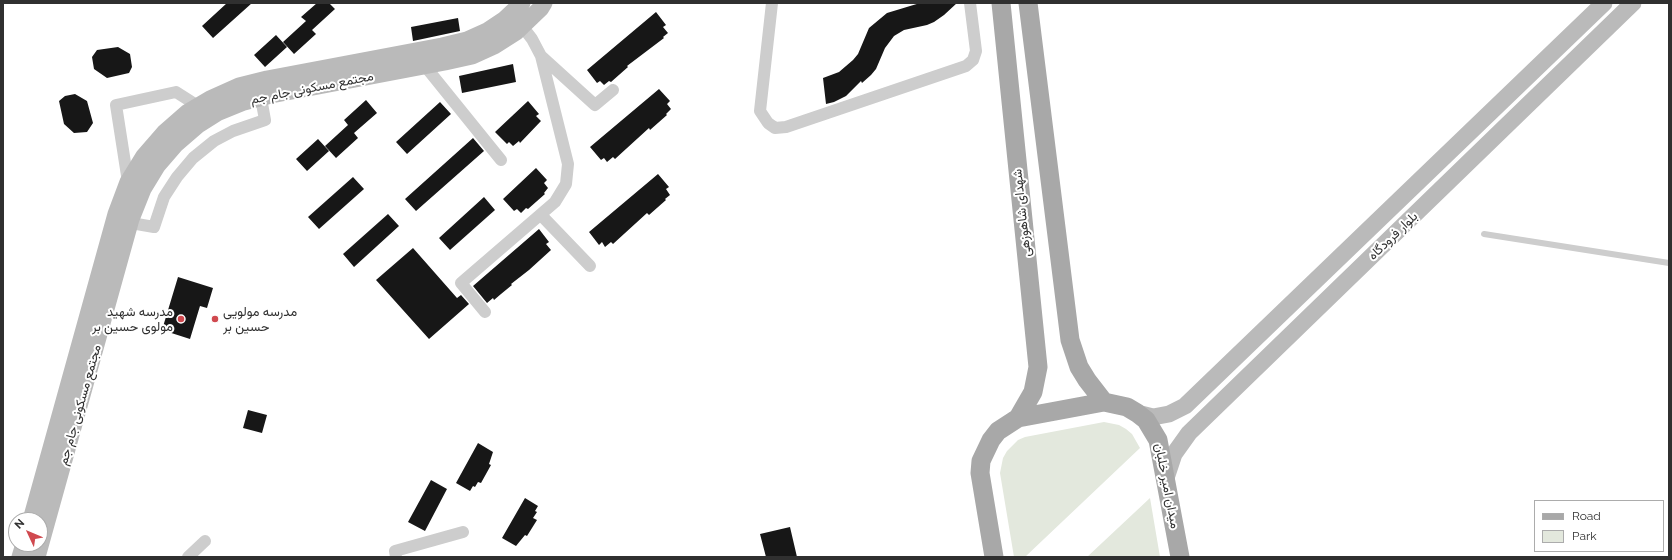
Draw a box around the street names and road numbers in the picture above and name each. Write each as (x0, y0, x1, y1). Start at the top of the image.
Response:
street label: مجتمع مسکونی جام جم (249, 68, 375, 108)
street label: شهدای شاهوزهی (1010, 168, 1034, 258)
street label: بلوار فرودگاه (1365, 209, 1421, 263)
street label: مجتمع مسکونی جام جم (55, 343, 105, 467)
street label: میدان امیر خلبان (1151, 442, 1183, 530)

